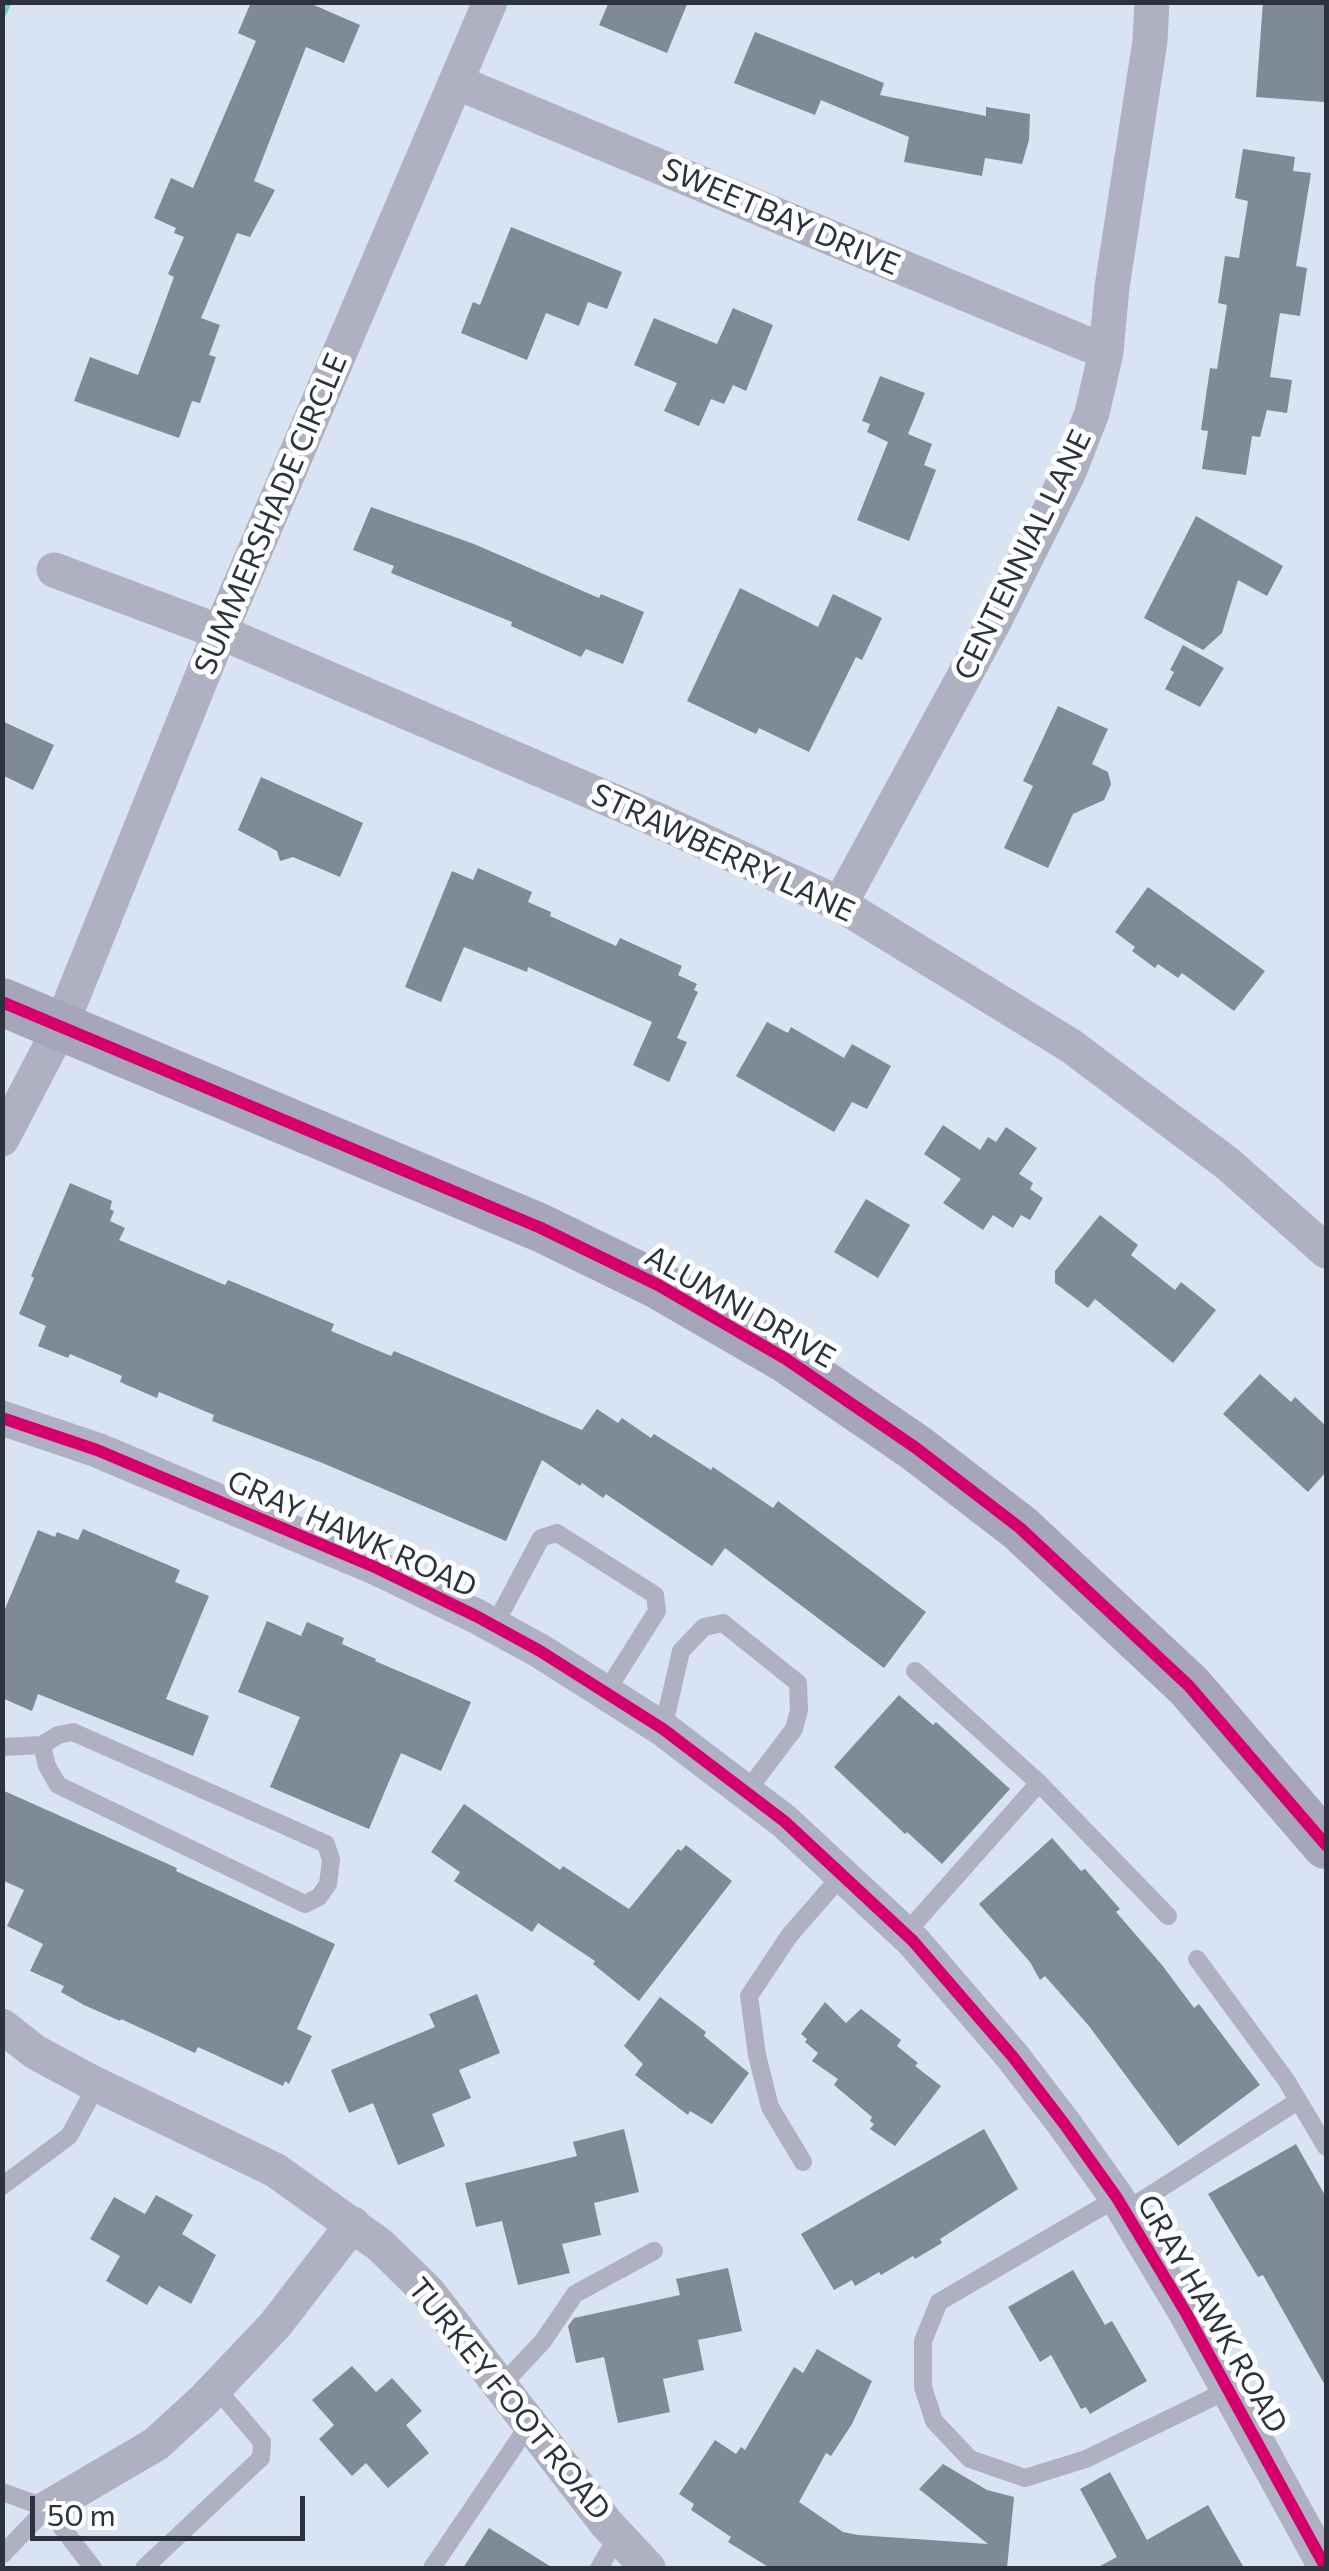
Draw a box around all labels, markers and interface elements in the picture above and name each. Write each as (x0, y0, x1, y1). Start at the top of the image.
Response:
street label: SWEETBAY DRIVE (657, 151, 905, 283)
street label: SUMMERSHADE CIRCLE (187, 348, 355, 680)
street label: CENTENNIAL LANE (947, 424, 1099, 686)
street label: STRAWBERRY LANE (586, 776, 860, 930)
street label: ALUMNI DRIVE (639, 1238, 841, 1376)
street label: GRAY HAWK ROAD (222, 1463, 482, 1605)
street label: GRAY HAWK ROAD (1129, 2189, 1295, 2439)
street label: TURKEY FOOT ROAD (400, 2271, 618, 2527)
scale bar (35, 2476, 310, 2538)
text: 50 m (47, 2495, 116, 2532)

